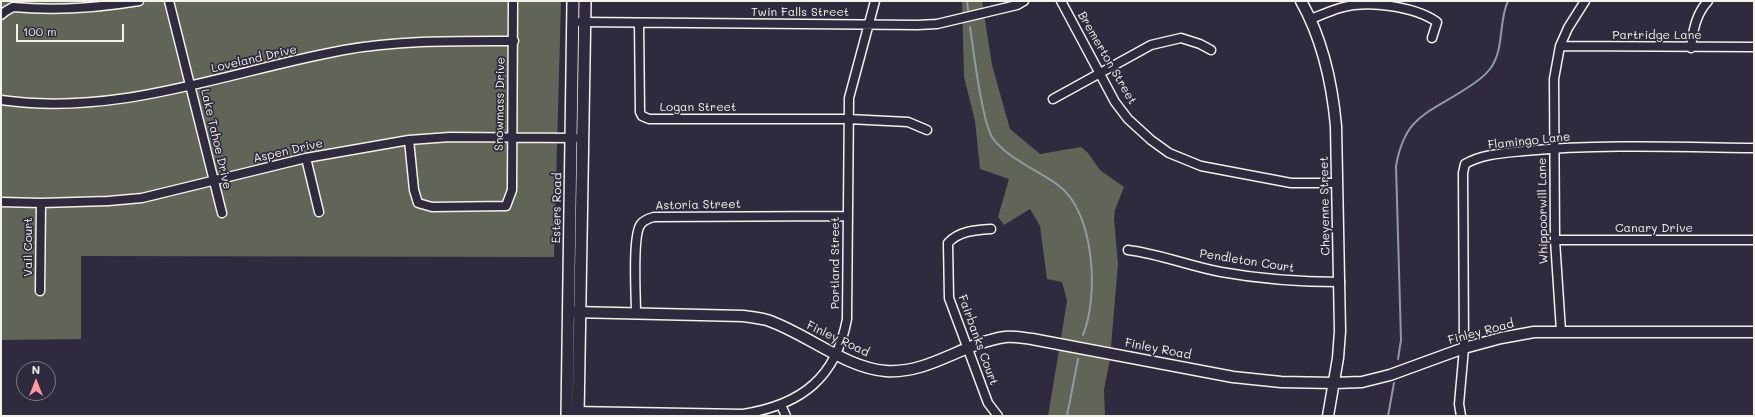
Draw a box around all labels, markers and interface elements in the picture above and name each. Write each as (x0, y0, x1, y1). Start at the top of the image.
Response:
street label: Twin Falls Street (751, 5, 849, 19)
street label: Bremerton Street (1075, 9, 1139, 107)
scale bar (18, 16, 126, 42)
text: 100 m (23, 23, 57, 39)
street label: Partridge Lane (1612, 28, 1702, 42)
street label: Loveland Drive (210, 42, 298, 76)
street label: Snowmass Drive (492, 57, 508, 151)
street label: Lake Tahoe Drive (197, 87, 235, 191)
street label: Logan Street (660, 100, 736, 114)
street label: Flamingo Lane (1487, 130, 1571, 152)
street label: Aspen Drive (252, 136, 324, 166)
street label: Cheyenne Street (1317, 156, 1333, 256)
street label: Whippoorwill Lane (1535, 158, 1551, 264)
street label: Esters Road (549, 172, 565, 244)
street label: Astoria Street (655, 197, 741, 213)
street label: Vail Court (21, 217, 35, 277)
street label: Portland Street (828, 217, 842, 309)
street label: Canary Drive (1615, 221, 1693, 235)
street label: Pendleton Court (1199, 246, 1295, 276)
street label: Fairbanks Court (955, 293, 1001, 387)
street label: Finley Road (1447, 316, 1515, 348)
street label: Finley Road (804, 318, 872, 360)
street label: Finley Road (1124, 335, 1192, 363)
north arrow (16, 361, 56, 401)
text: N (32, 362, 40, 377)

